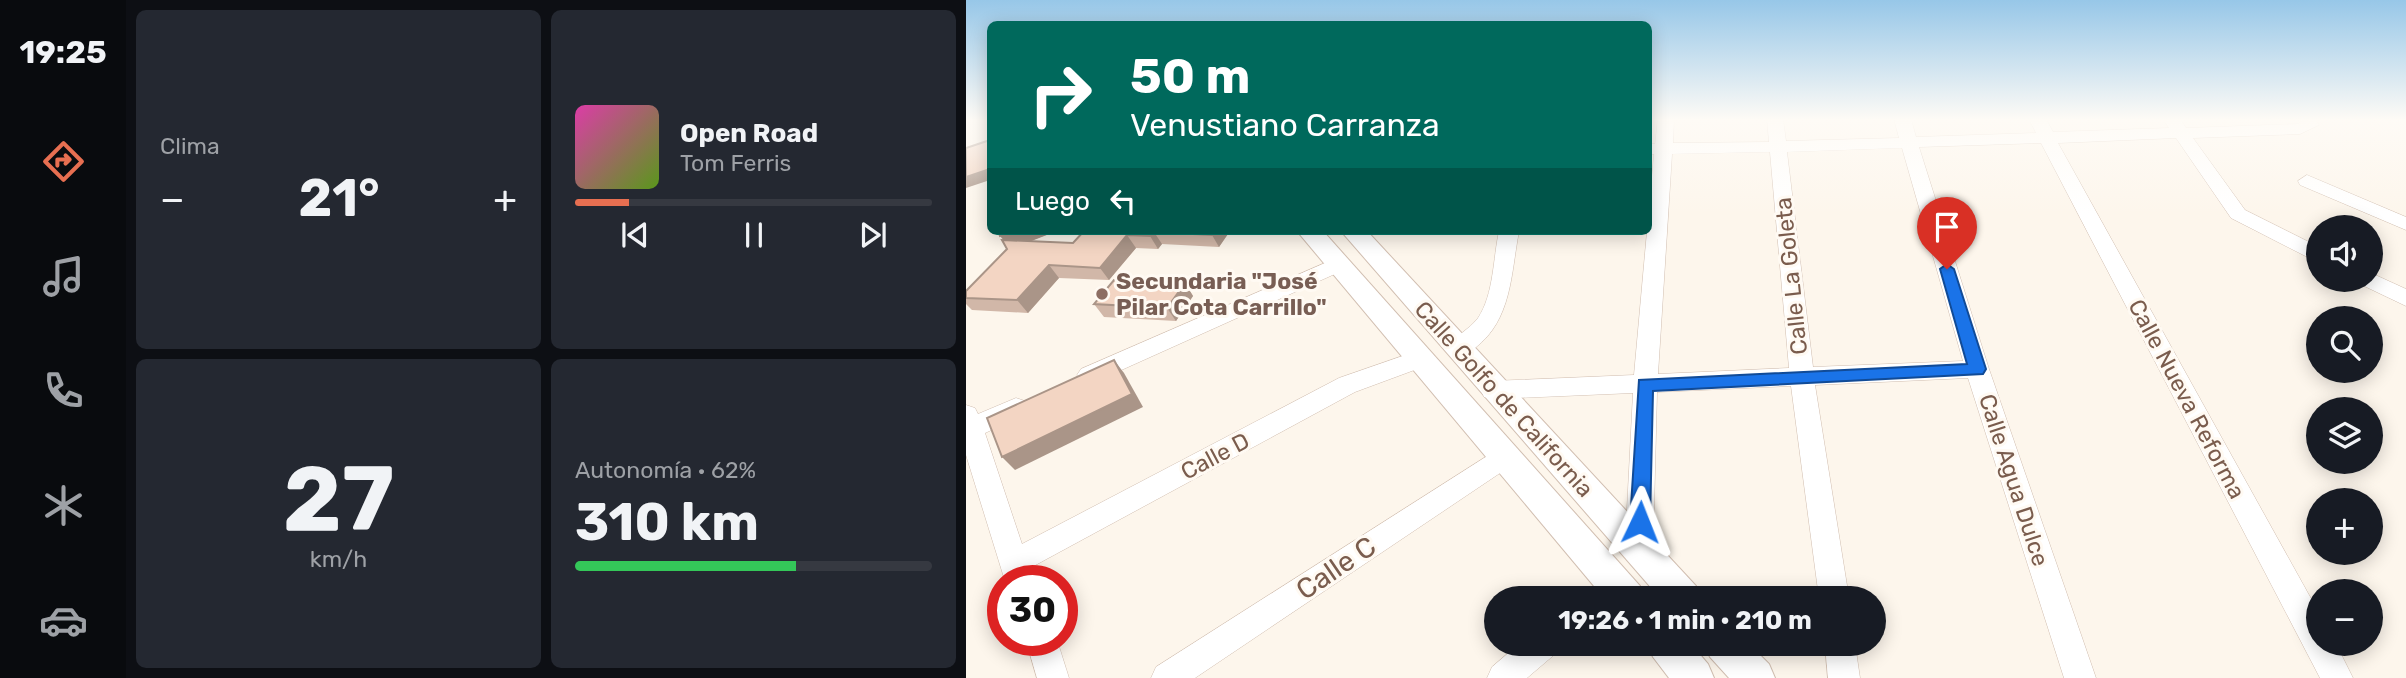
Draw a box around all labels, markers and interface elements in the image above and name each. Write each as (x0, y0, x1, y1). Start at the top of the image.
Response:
text: 19:25 (19, 33, 107, 71)
text: 50 m (1130, 47, 1250, 105)
icon: right (1015, 49, 1106, 140)
text: Venustiano Carranza (1130, 106, 1440, 144)
text: Open Road (680, 118, 818, 149)
text: Clima (160, 132, 220, 160)
icon: directions (39, 137, 88, 186)
text: Tom Ferris (680, 149, 791, 177)
text: 21° (299, 167, 380, 229)
text: − (160, 176, 185, 222)
text: + (493, 176, 517, 222)
icon: left (1104, 182, 1142, 220)
text: Luego (1015, 186, 1090, 217)
street label: Calle La Goleta (1769, 196, 1813, 356)
pin (1917, 197, 1977, 269)
icon: arrive (1928, 208, 1966, 246)
map controls (2306, 215, 2383, 656)
button: sound (2306, 215, 2383, 292)
icon: previous (616, 216, 654, 254)
icon: pause (735, 216, 773, 254)
icon: next (854, 216, 892, 254)
icon: music (39, 252, 88, 301)
place label: Secundaria "José Pilar Cota Carrillo" (1116, 267, 1327, 321)
marker: Secundaria "José Pilar Cota Carrillo" (1094, 286, 1110, 302)
street label: Calle Nueva Reforma (2123, 294, 2251, 504)
street label: Calle Golfo de California (1409, 295, 1599, 503)
button: search (2306, 306, 2383, 383)
icon: phone (39, 366, 88, 415)
street label: Calle Agua Dulce (1973, 390, 2055, 570)
button: layers (2306, 397, 2383, 474)
street label: Calle D (1176, 426, 1254, 486)
text: 27 (283, 445, 394, 553)
text: Autonomía · 62% (575, 456, 756, 484)
icon: climate (39, 481, 88, 530)
position arrow (1603, 485, 1677, 559)
button: + (2306, 488, 2383, 565)
text: 310 km (575, 491, 759, 553)
street label: Calle C (1290, 529, 1382, 607)
text: km/h (310, 545, 367, 573)
speed limit sign: 30 (987, 565, 1078, 656)
button: − (2306, 579, 2383, 656)
icon: car (39, 596, 88, 645)
text: 19:26 · 1 min · 210 m (1558, 605, 1812, 636)

